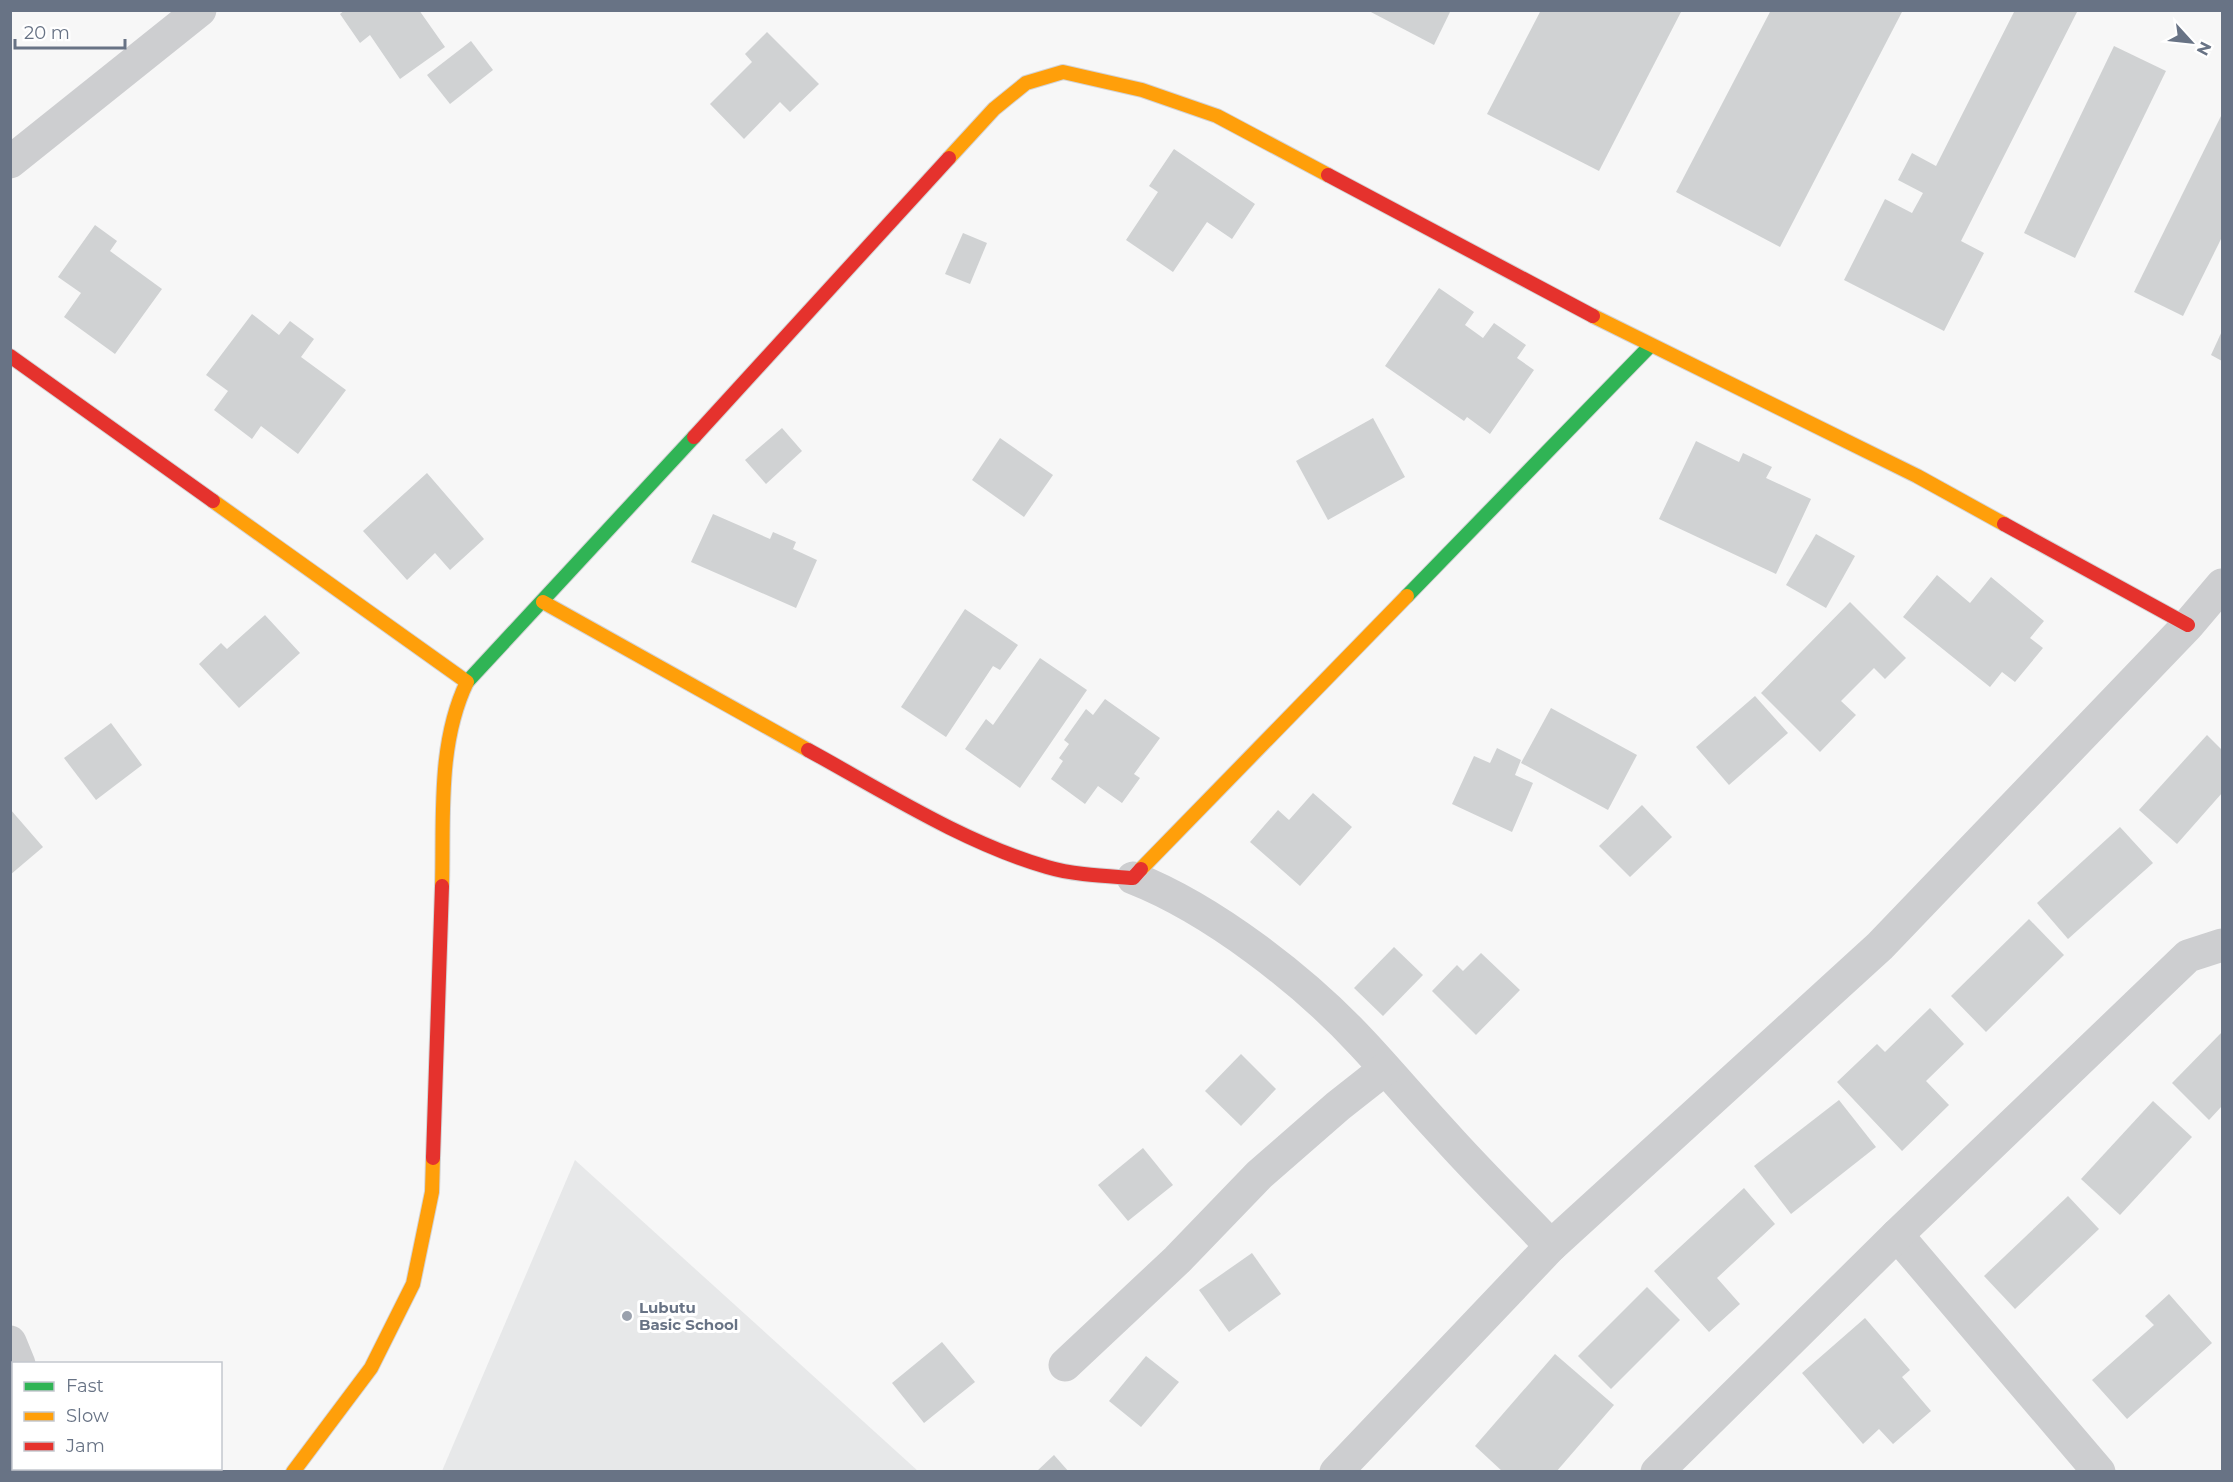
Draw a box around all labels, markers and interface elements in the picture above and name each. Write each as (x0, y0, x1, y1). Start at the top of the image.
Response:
scale bar (15, 12, 124, 50)
north arrow (2161, 12, 2221, 72)
text: 20 m (24, 22, 70, 44)
text: N (2193, 39, 2215, 59)
place label: Lubutu Basic School (639, 1298, 738, 1334)
marker: Lubutu Basic School (620, 1309, 634, 1323)
legend (12, 1362, 222, 1470)
text: Fast (66, 1375, 104, 1397)
text: Slow (66, 1405, 109, 1427)
text: Jam (65, 1435, 105, 1457)

